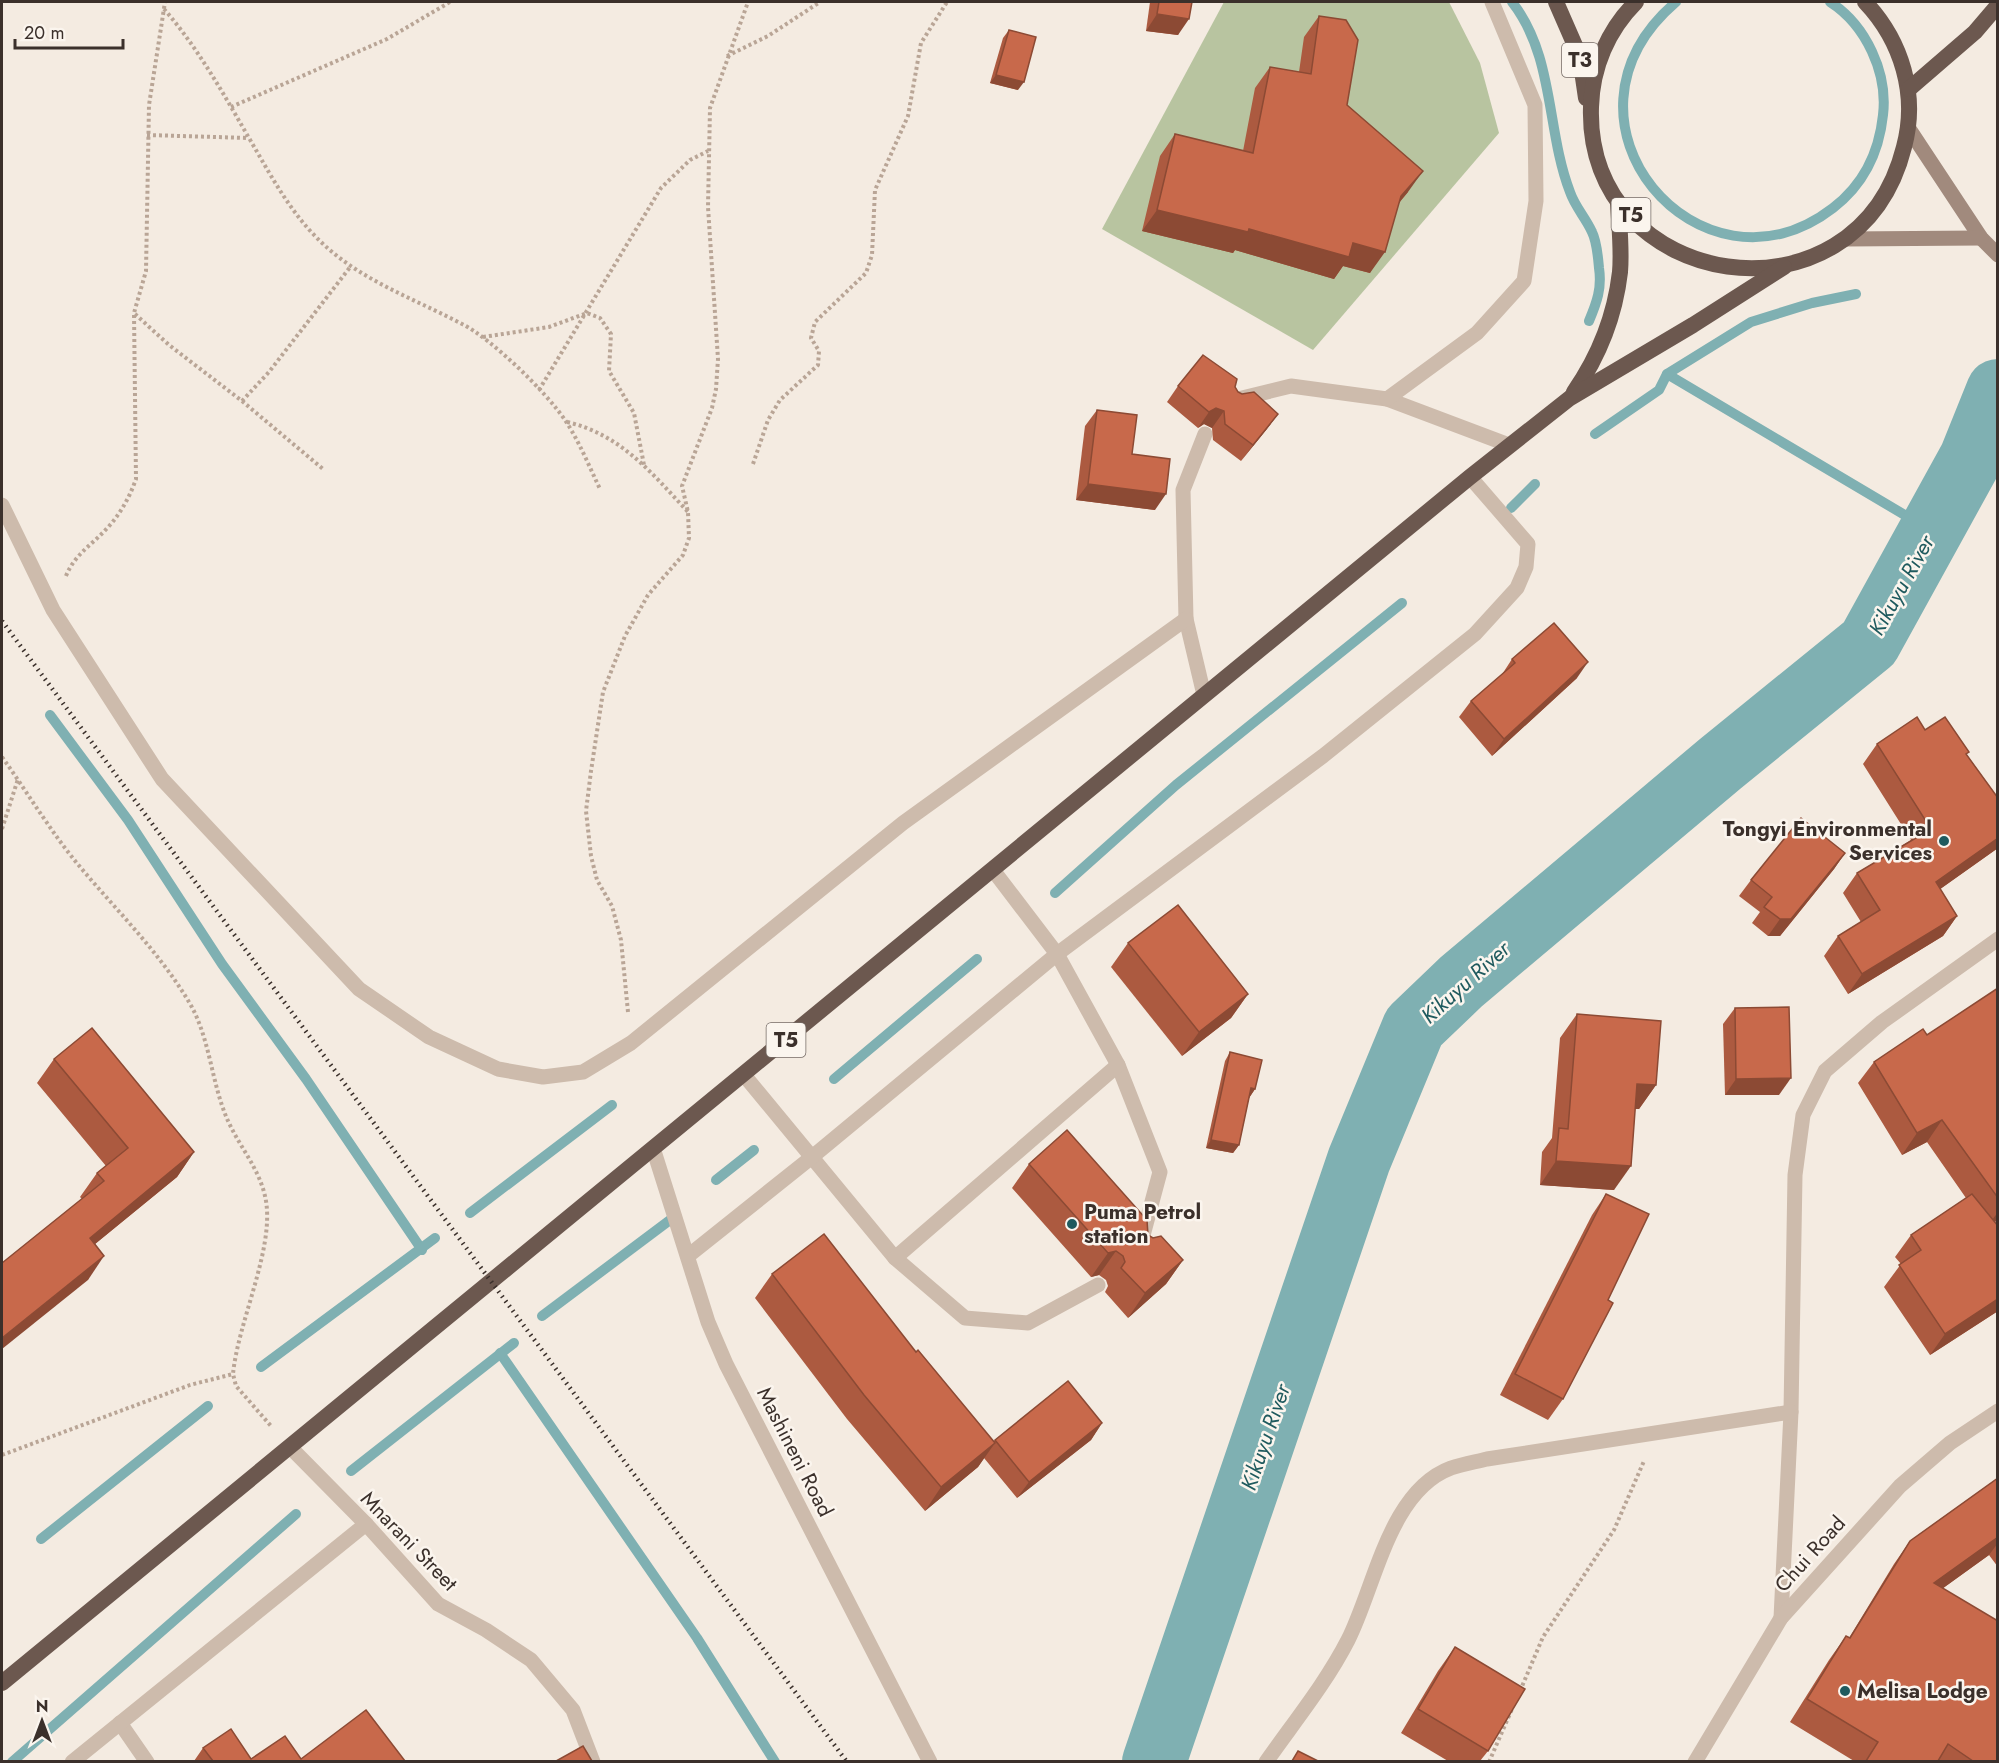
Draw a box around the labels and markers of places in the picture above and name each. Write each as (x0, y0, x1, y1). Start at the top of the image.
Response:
place label: Tongyi Environmental Services (1723, 814, 1932, 868)
marker: Tongyi Environmental Services (1937, 834, 1951, 848)
place label: Puma Petrol station (1084, 1197, 1201, 1251)
marker: Puma Petrol station (1065, 1217, 1079, 1231)
place label: Melisa Lodge (1857, 1676, 1988, 1706)
marker: Melisa Lodge (1838, 1684, 1852, 1698)

